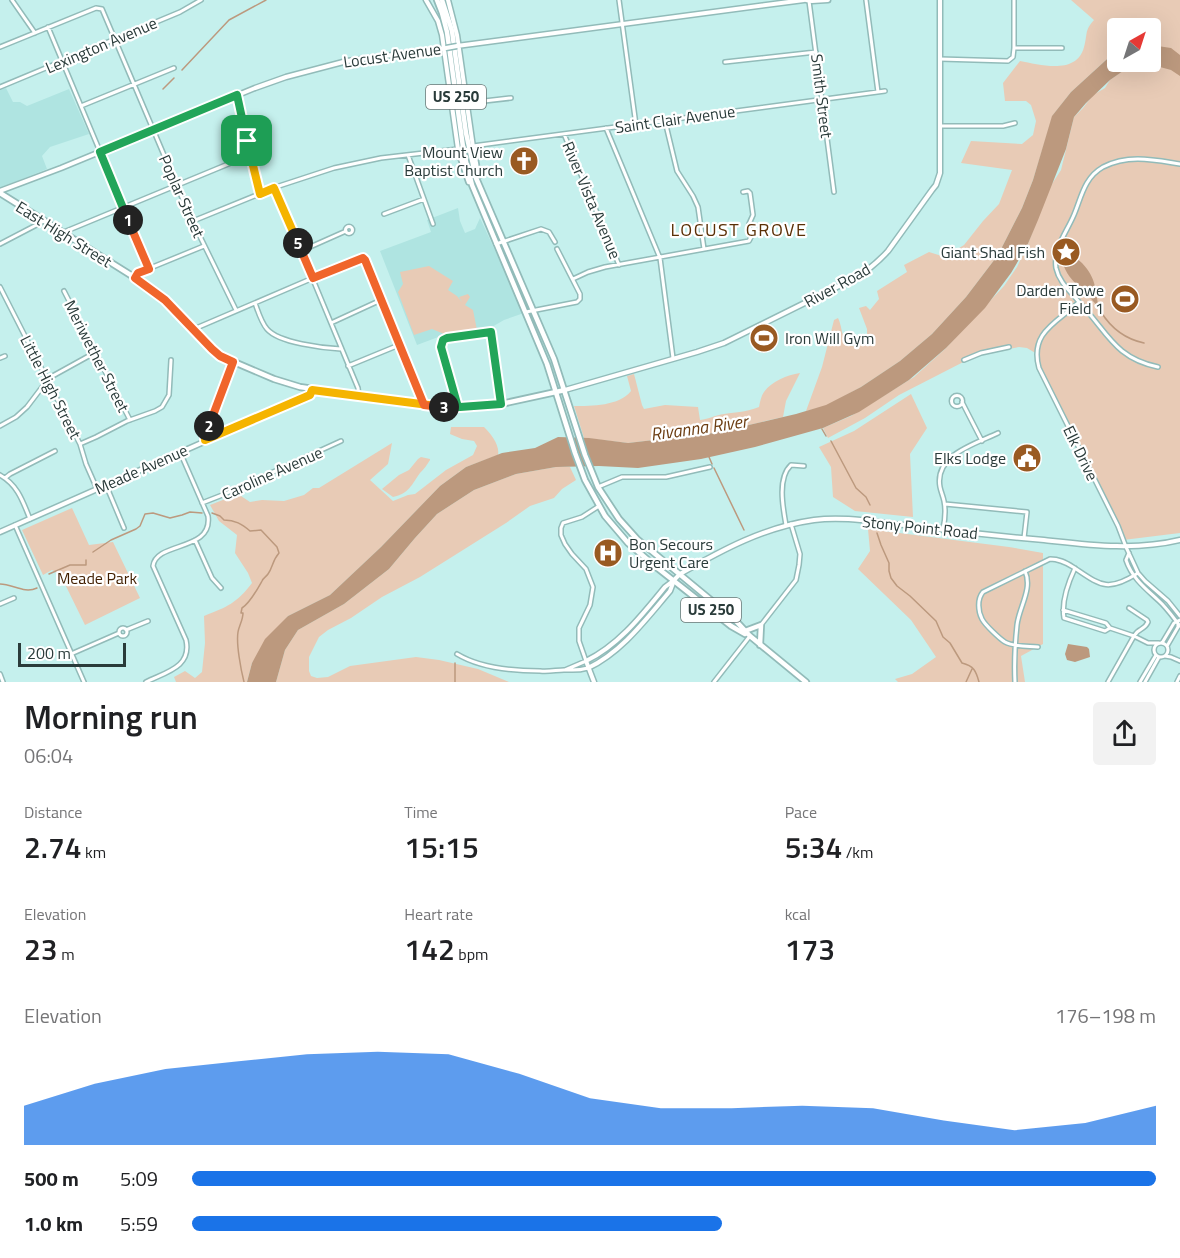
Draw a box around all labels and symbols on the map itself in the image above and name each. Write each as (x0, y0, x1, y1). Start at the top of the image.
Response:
street label: Lexington Avenue (41, 11, 161, 79)
north arrow (1107, 18, 1161, 72)
street label: Locust Avenue (342, 36, 442, 74)
street label: Smith Street (805, 53, 839, 140)
road number: US 250 (426, 85, 486, 109)
street label: Saint Clair Avenue (613, 99, 737, 139)
pin (221, 115, 272, 166)
street label: River Vista Avenue (556, 138, 628, 262)
place label: Mount View Baptist Church (404, 140, 503, 182)
church icon: Mount View Baptist Church (508, 145, 540, 177)
street label: Poplar Street (153, 151, 211, 242)
street label: East High Street (11, 195, 117, 273)
pin: 1 (113, 205, 143, 235)
district label: LOCUST GROVE (671, 216, 807, 243)
pin: 5 (283, 228, 313, 258)
place icon: Giant Shad Fish (1050, 236, 1082, 268)
place label: Giant Shad Fish (941, 240, 1045, 264)
street label: River Road (799, 257, 875, 313)
place label: Darden Towe Field 1 (1016, 278, 1104, 320)
sports icon: Darden Towe Field 1 (1109, 283, 1141, 315)
street label: Meriwether Street (58, 296, 136, 417)
sports icon: Iron Will Gym (748, 322, 780, 354)
place label: Iron Will Gym (785, 326, 874, 350)
street label: Little High Street (15, 331, 88, 443)
pin: 3 (429, 392, 459, 422)
water label: Rivanna River (649, 407, 751, 448)
pin: 2 (194, 411, 224, 441)
street label: Elk Drive (1057, 421, 1105, 485)
street label: Meade Avenue (91, 438, 191, 500)
street label: Caroline Avenue (218, 440, 326, 506)
public building icon: Elks Lodge (1011, 442, 1043, 474)
place label: Elks Lodge (934, 446, 1006, 470)
street label: Stony Point Road (861, 509, 979, 545)
place label: Bon Secours Urgent Care (629, 532, 713, 574)
hospital icon: Bon Secours Urgent Care (592, 537, 624, 569)
park label: Meade Park (57, 566, 137, 590)
road number: US 250 (681, 598, 741, 622)
scale bar (18, 640, 126, 668)

